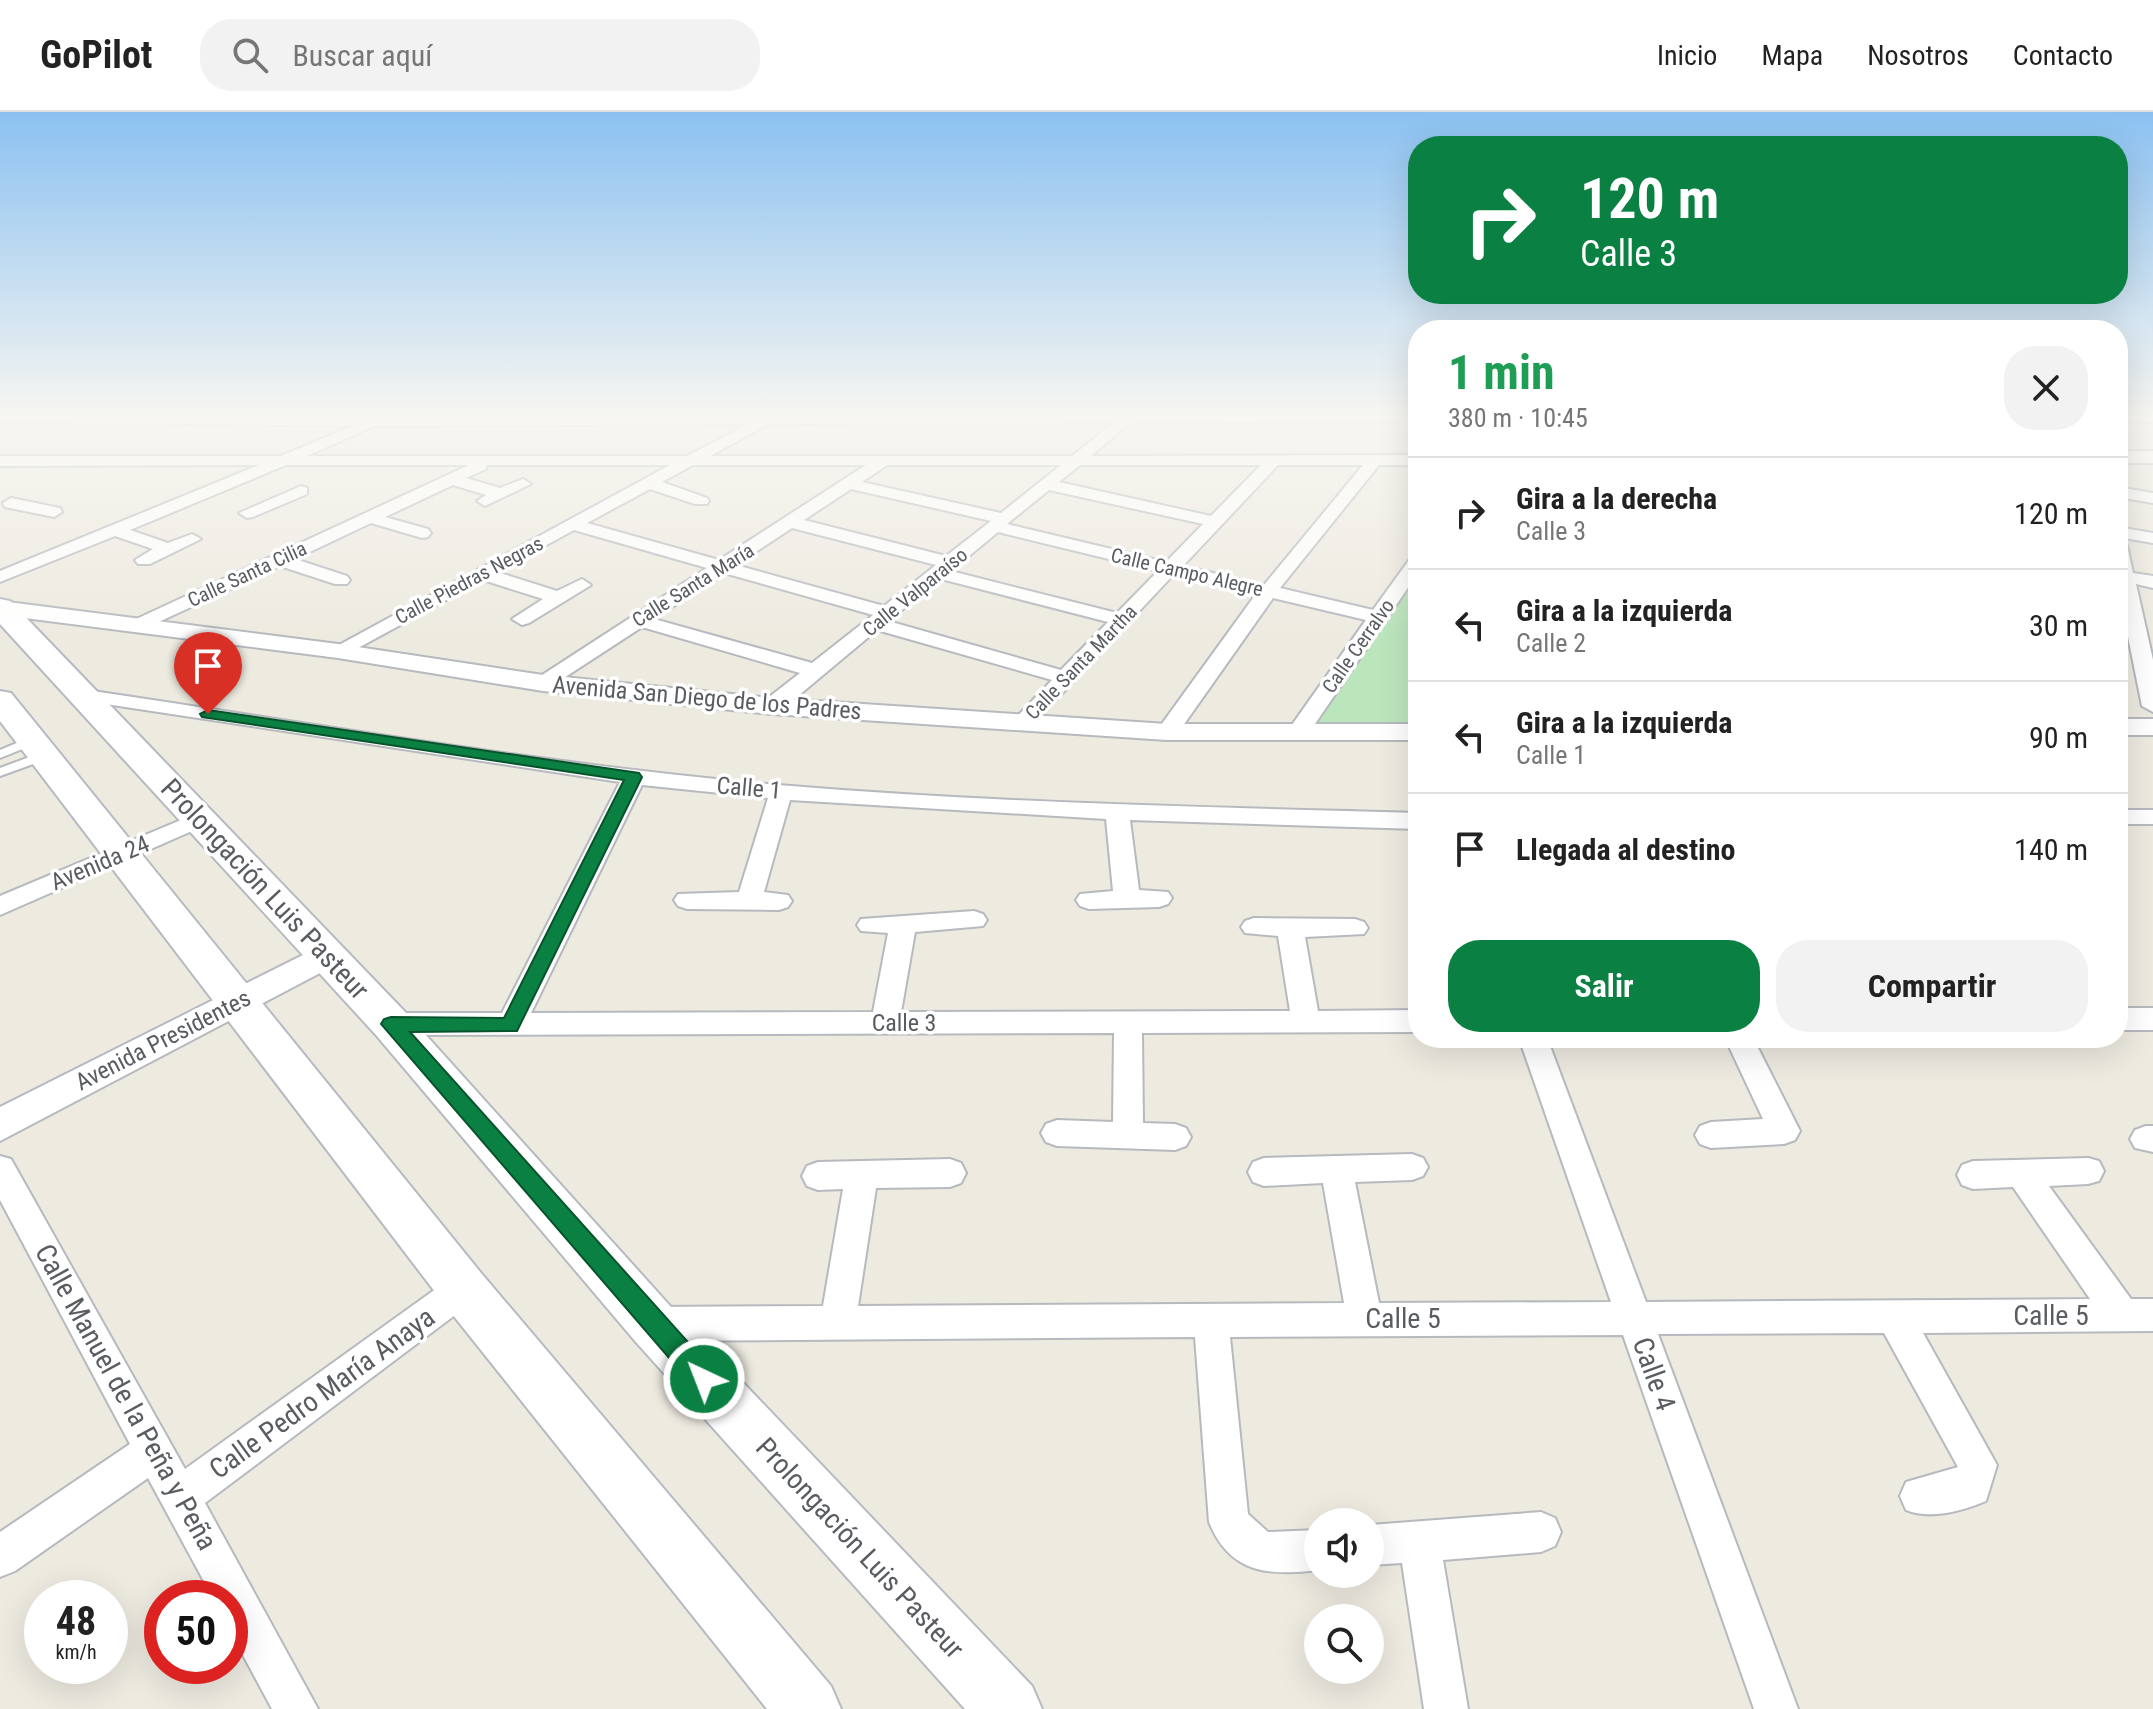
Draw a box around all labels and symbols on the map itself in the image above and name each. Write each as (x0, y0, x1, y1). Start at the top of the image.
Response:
street label: Calle Piedras Negras (391, 531, 547, 629)
street label: Calle Santa Cilia (184, 536, 310, 612)
street label: Calle Santa María (628, 538, 758, 632)
street label: Calle Valparaíso (858, 543, 972, 641)
street label: Calle Campo Alegre (1109, 543, 1265, 601)
street label: Calle Cerralvo (1317, 594, 1399, 698)
street label: Calle Santa Martha (1020, 600, 1142, 724)
pin (174, 632, 242, 714)
street label: Avenida San Diego de los Padres (551, 671, 863, 725)
street label: Calle 1 (716, 771, 782, 805)
street label: Prolongación Luis Pasteur (154, 772, 376, 1006)
street label: Avenida 24 (46, 830, 154, 896)
street label: Avenida Presidentes (71, 984, 255, 1096)
street label: Calle 3 (872, 1009, 936, 1037)
street label: Calle Manuel de la Peña y Peña (28, 1238, 224, 1556)
street label: Calle 5 (2013, 1299, 2089, 1332)
street label: Calle Pedro María Anaya (203, 1300, 441, 1486)
street label: Calle 5 (1365, 1302, 1441, 1335)
street label: Calle 4 (1626, 1333, 1682, 1415)
position arrow (662, 1337, 746, 1421)
street label: Prolongación Luis Pasteur (749, 1431, 971, 1665)
speed limit sign: 50 (144, 1580, 248, 1684)

